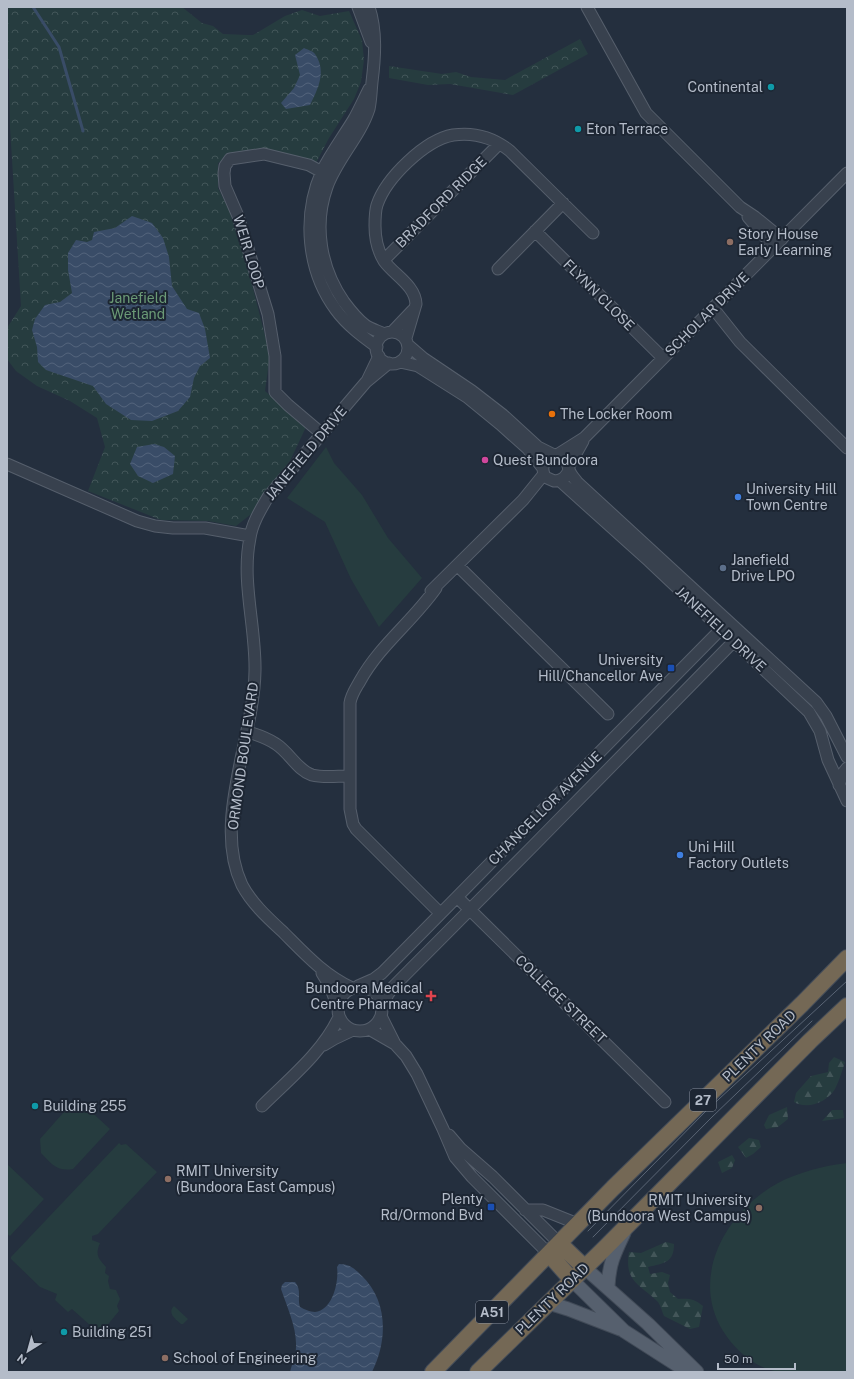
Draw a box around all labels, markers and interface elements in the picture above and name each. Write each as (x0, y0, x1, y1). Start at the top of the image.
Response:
place label: Continental (688, 79, 763, 95)
marker: Continental (766, 82, 776, 92)
place label: Eton Terrace (586, 121, 668, 137)
marker: Eton Terrace (573, 124, 583, 134)
street label: BRADFORD RIDGE (392, 153, 490, 251)
street label: WEIR LOOP (230, 213, 268, 291)
place label: Story House Early Learning (738, 226, 832, 258)
marker: Story House Early Learning (725, 237, 735, 247)
street label: FLYNN CLOSE (560, 256, 638, 334)
street label: SCHOLAR DRIVE (662, 269, 752, 359)
park label: Janefield Wetland (109, 290, 167, 322)
street label: JANEFIELD DRIVE (262, 403, 350, 503)
place label: The Locker Room (560, 406, 672, 422)
marker: The Locker Room (547, 409, 557, 419)
place label: Quest Bundoora (493, 452, 598, 468)
marker: Quest Bundoora (480, 455, 490, 465)
place label: University Hill Town Centre (746, 481, 837, 513)
marker: University Hill Town Centre (733, 492, 743, 502)
place label: Janefield Drive LPO (731, 552, 795, 584)
marker: Janefield Drive LPO (718, 563, 728, 573)
street label: JANEFIELD DRIVE (672, 583, 770, 675)
place label: University Hill/Chancellor Ave (538, 652, 663, 684)
marker: University Hill/Chancellor Ave (666, 663, 676, 673)
street label: ORMOND BOULEVARD (225, 681, 261, 831)
street label: CHANCELLOR AVENUE (485, 748, 605, 868)
place label: Uni Hill Factory Outlets (688, 839, 789, 871)
marker: Uni Hill Factory Outlets (675, 850, 685, 860)
street label: COLLEGE STREET (512, 952, 610, 1046)
place label: Bundoora Medical Centre Pharmacy (305, 980, 423, 1012)
marker: Bundoora Medical Centre Pharmacy (426, 991, 436, 1001)
street label: PLENTY ROAD (719, 1007, 799, 1085)
road number: 27 (690, 1089, 716, 1111)
place label: Building 255 (43, 1098, 127, 1114)
marker: Building 255 (30, 1101, 40, 1111)
place label: RMIT University (Bundoora East Campus) (176, 1163, 336, 1195)
marker: RMIT University (Bundoora East Campus) (163, 1174, 173, 1184)
place label: Plenty Rd/Ormond Bvd (380, 1191, 484, 1223)
place label: RMIT University (Bundoora West Campus) (587, 1192, 752, 1224)
marker: Plenty Rd/Ormond Bvd (486, 1202, 496, 1212)
marker: RMIT University (Bundoora West Campus) (754, 1203, 764, 1213)
street label: PLENTY ROAD (512, 1260, 592, 1338)
road number: A51 (476, 1301, 508, 1323)
place label: Building 251 (72, 1324, 152, 1340)
marker: Building 251 (59, 1327, 69, 1337)
north arrow (8, 1331, 48, 1371)
scale bar (718, 1345, 795, 1371)
place label: School of Engineering (173, 1350, 317, 1366)
text: N (15, 1352, 29, 1366)
text: 50 m (724, 1352, 752, 1366)
marker: School of Engineering (160, 1353, 170, 1363)

